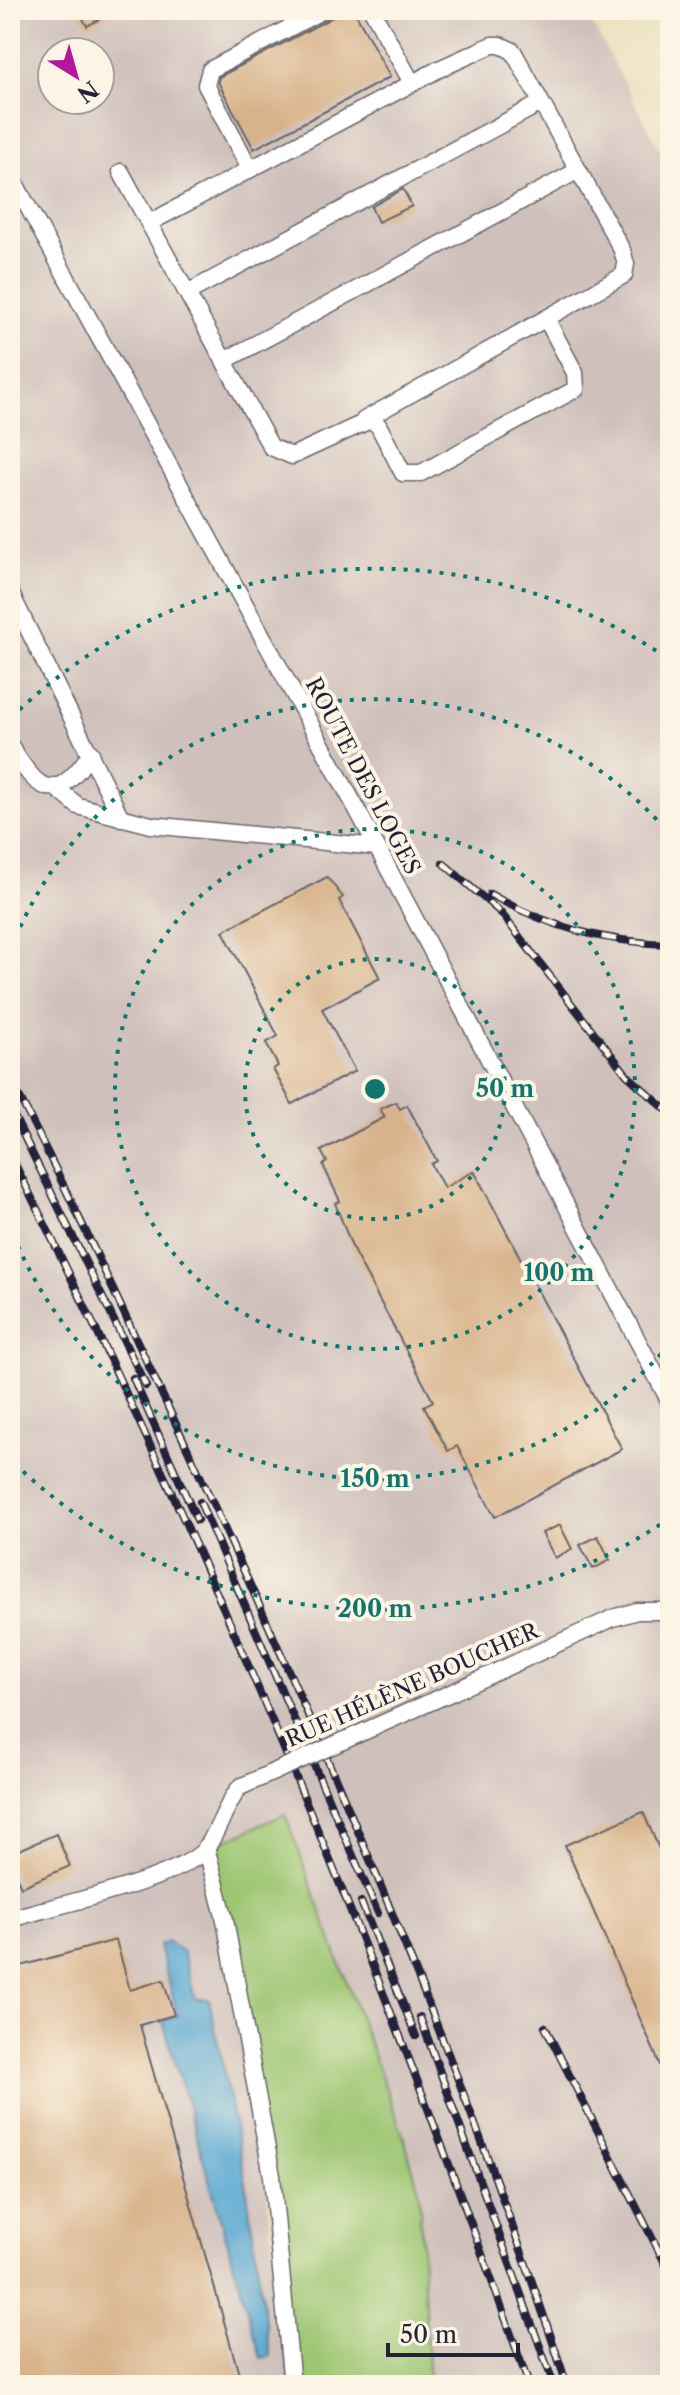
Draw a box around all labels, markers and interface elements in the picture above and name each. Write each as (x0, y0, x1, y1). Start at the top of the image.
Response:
north arrow (36, 36, 116, 116)
text: N (72, 75, 103, 108)
street label: ROUTE DES LOGES (300, 673, 426, 879)
text: 50 m (476, 1074, 534, 1103)
centre of rings (361, 1075, 389, 1103)
text: 100 m (523, 1258, 595, 1287)
text: 150 m (340, 1464, 410, 1493)
text: 200 m (338, 1594, 412, 1623)
street label: RUE HÉLÈNE BOUCHER (281, 1616, 543, 1753)
scale bar (388, 2307, 518, 2357)
text: 50 m (400, 2320, 457, 2349)

